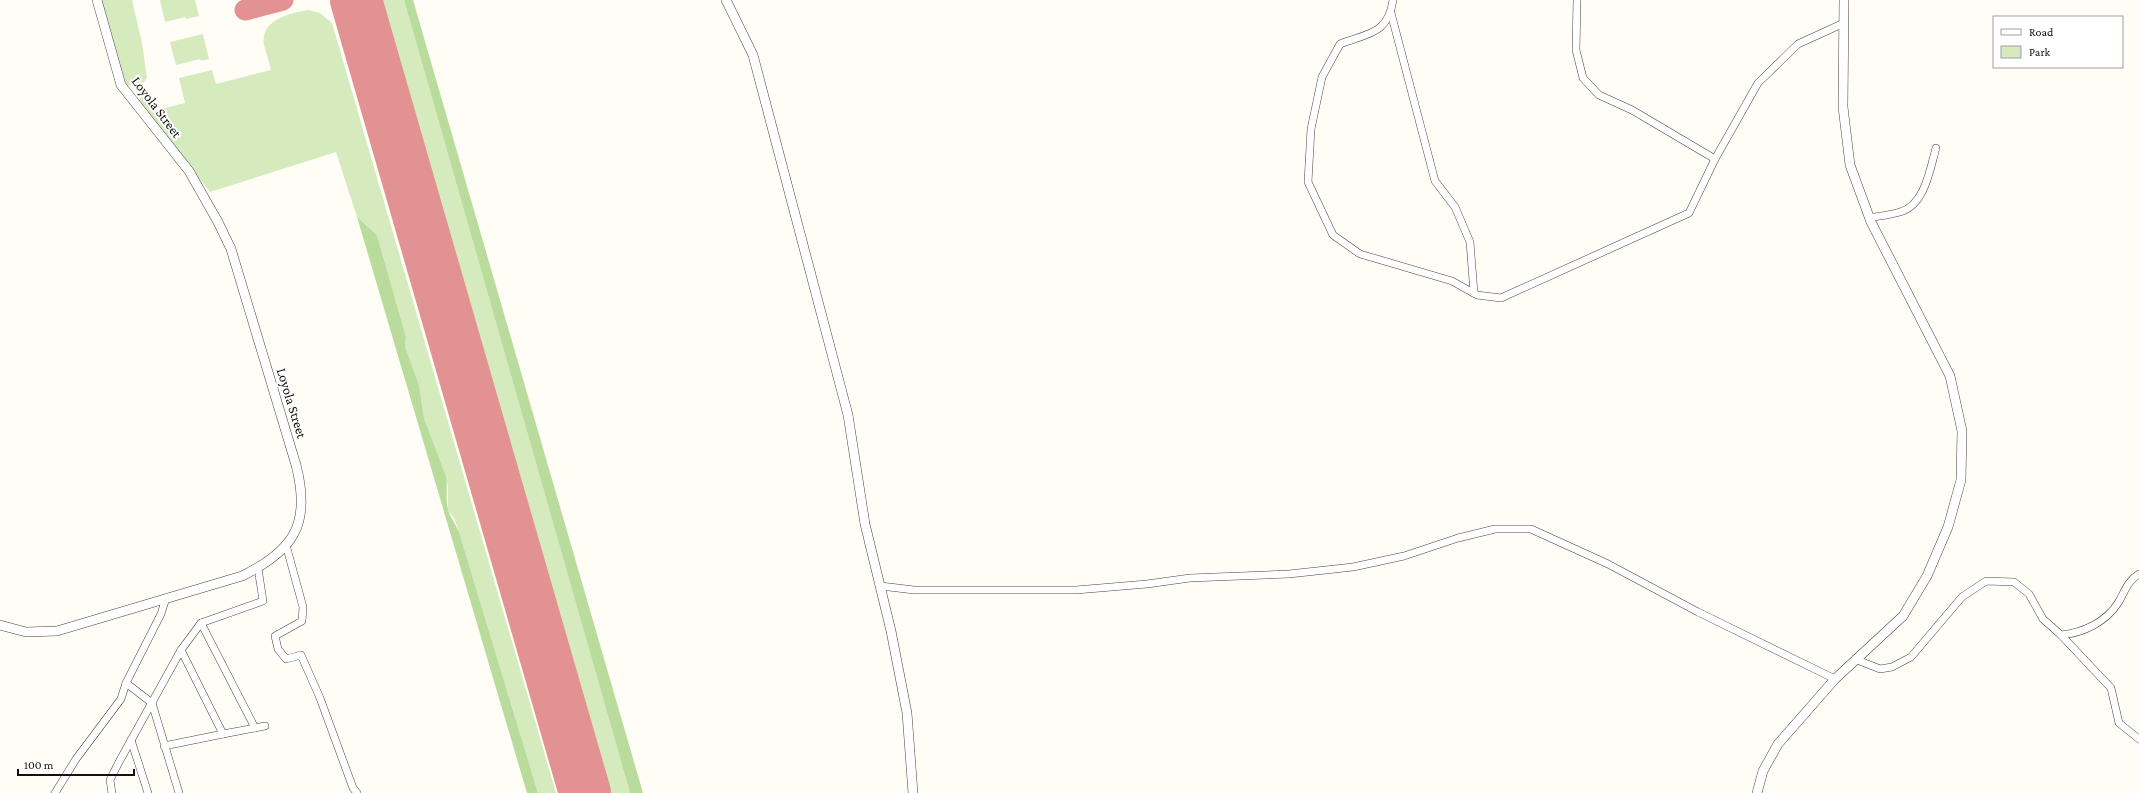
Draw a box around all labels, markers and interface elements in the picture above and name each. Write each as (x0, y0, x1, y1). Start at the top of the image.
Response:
legend (1993, 16, 2123, 68)
text: Road (2029, 25, 2054, 39)
text: Park (2029, 45, 2051, 59)
street label: Loyola Street (129, 73, 186, 141)
street label: Loyola Street (274, 366, 310, 440)
scale bar (18, 751, 134, 777)
text: 100 m (24, 758, 54, 772)

